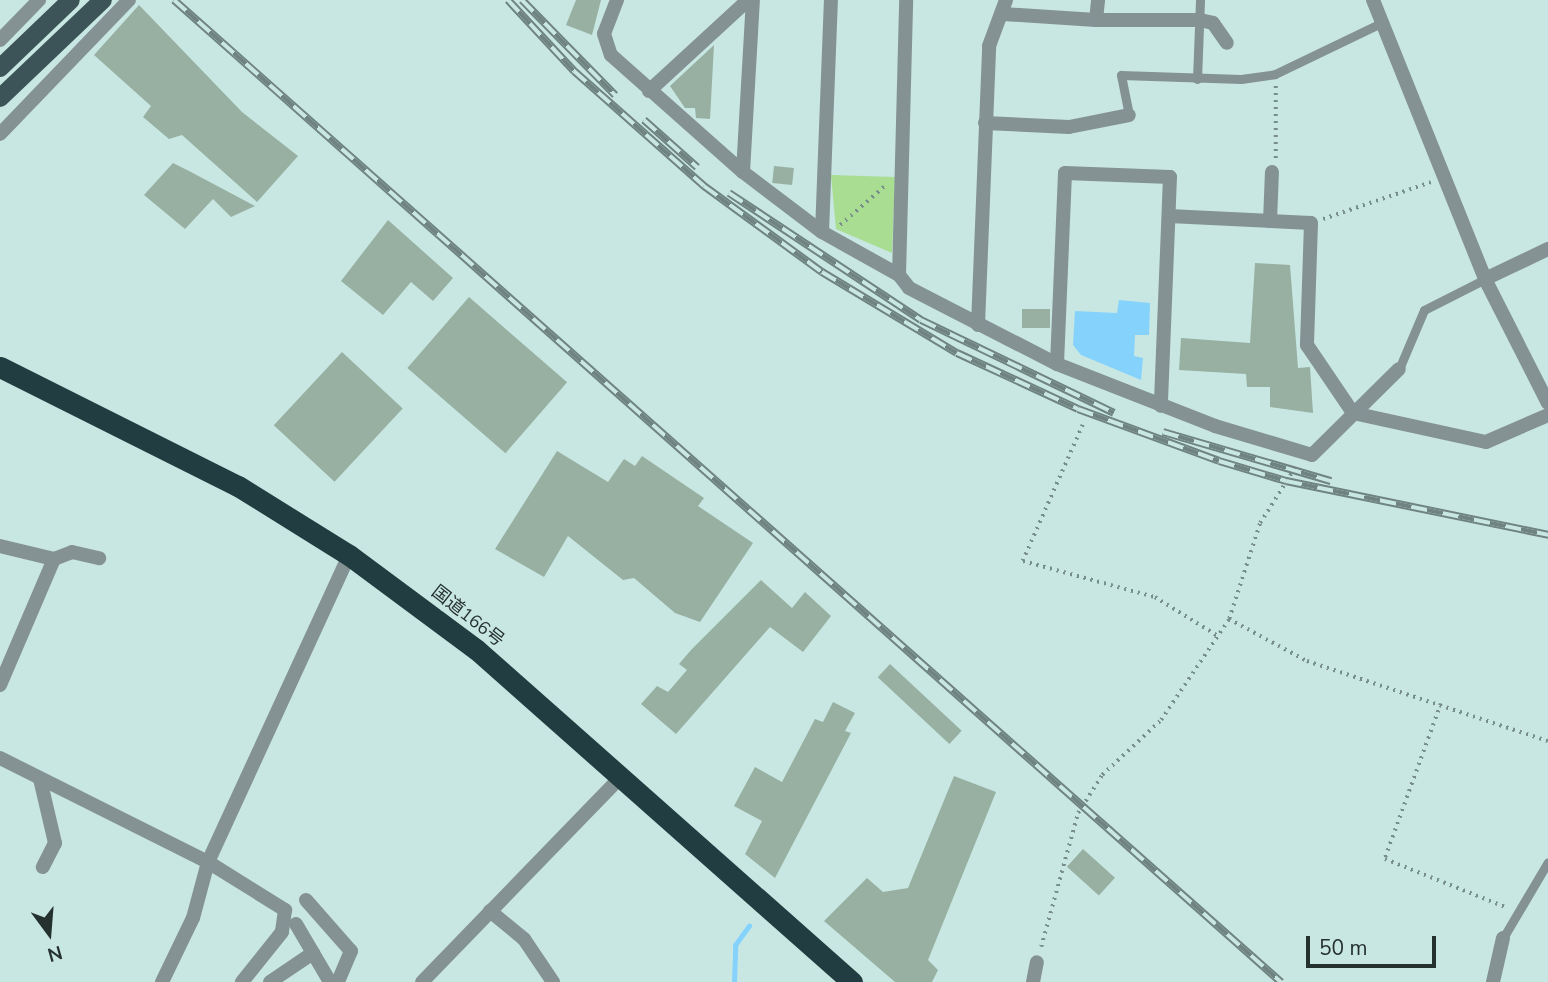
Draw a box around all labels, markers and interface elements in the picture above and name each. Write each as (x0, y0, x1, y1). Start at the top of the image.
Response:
street label: 国道166号 (427, 581, 509, 651)
north arrow (14, 898, 84, 968)
scale bar (1310, 922, 1440, 966)
text: 50 m (1319, 934, 1368, 962)
text: N (44, 939, 65, 968)

